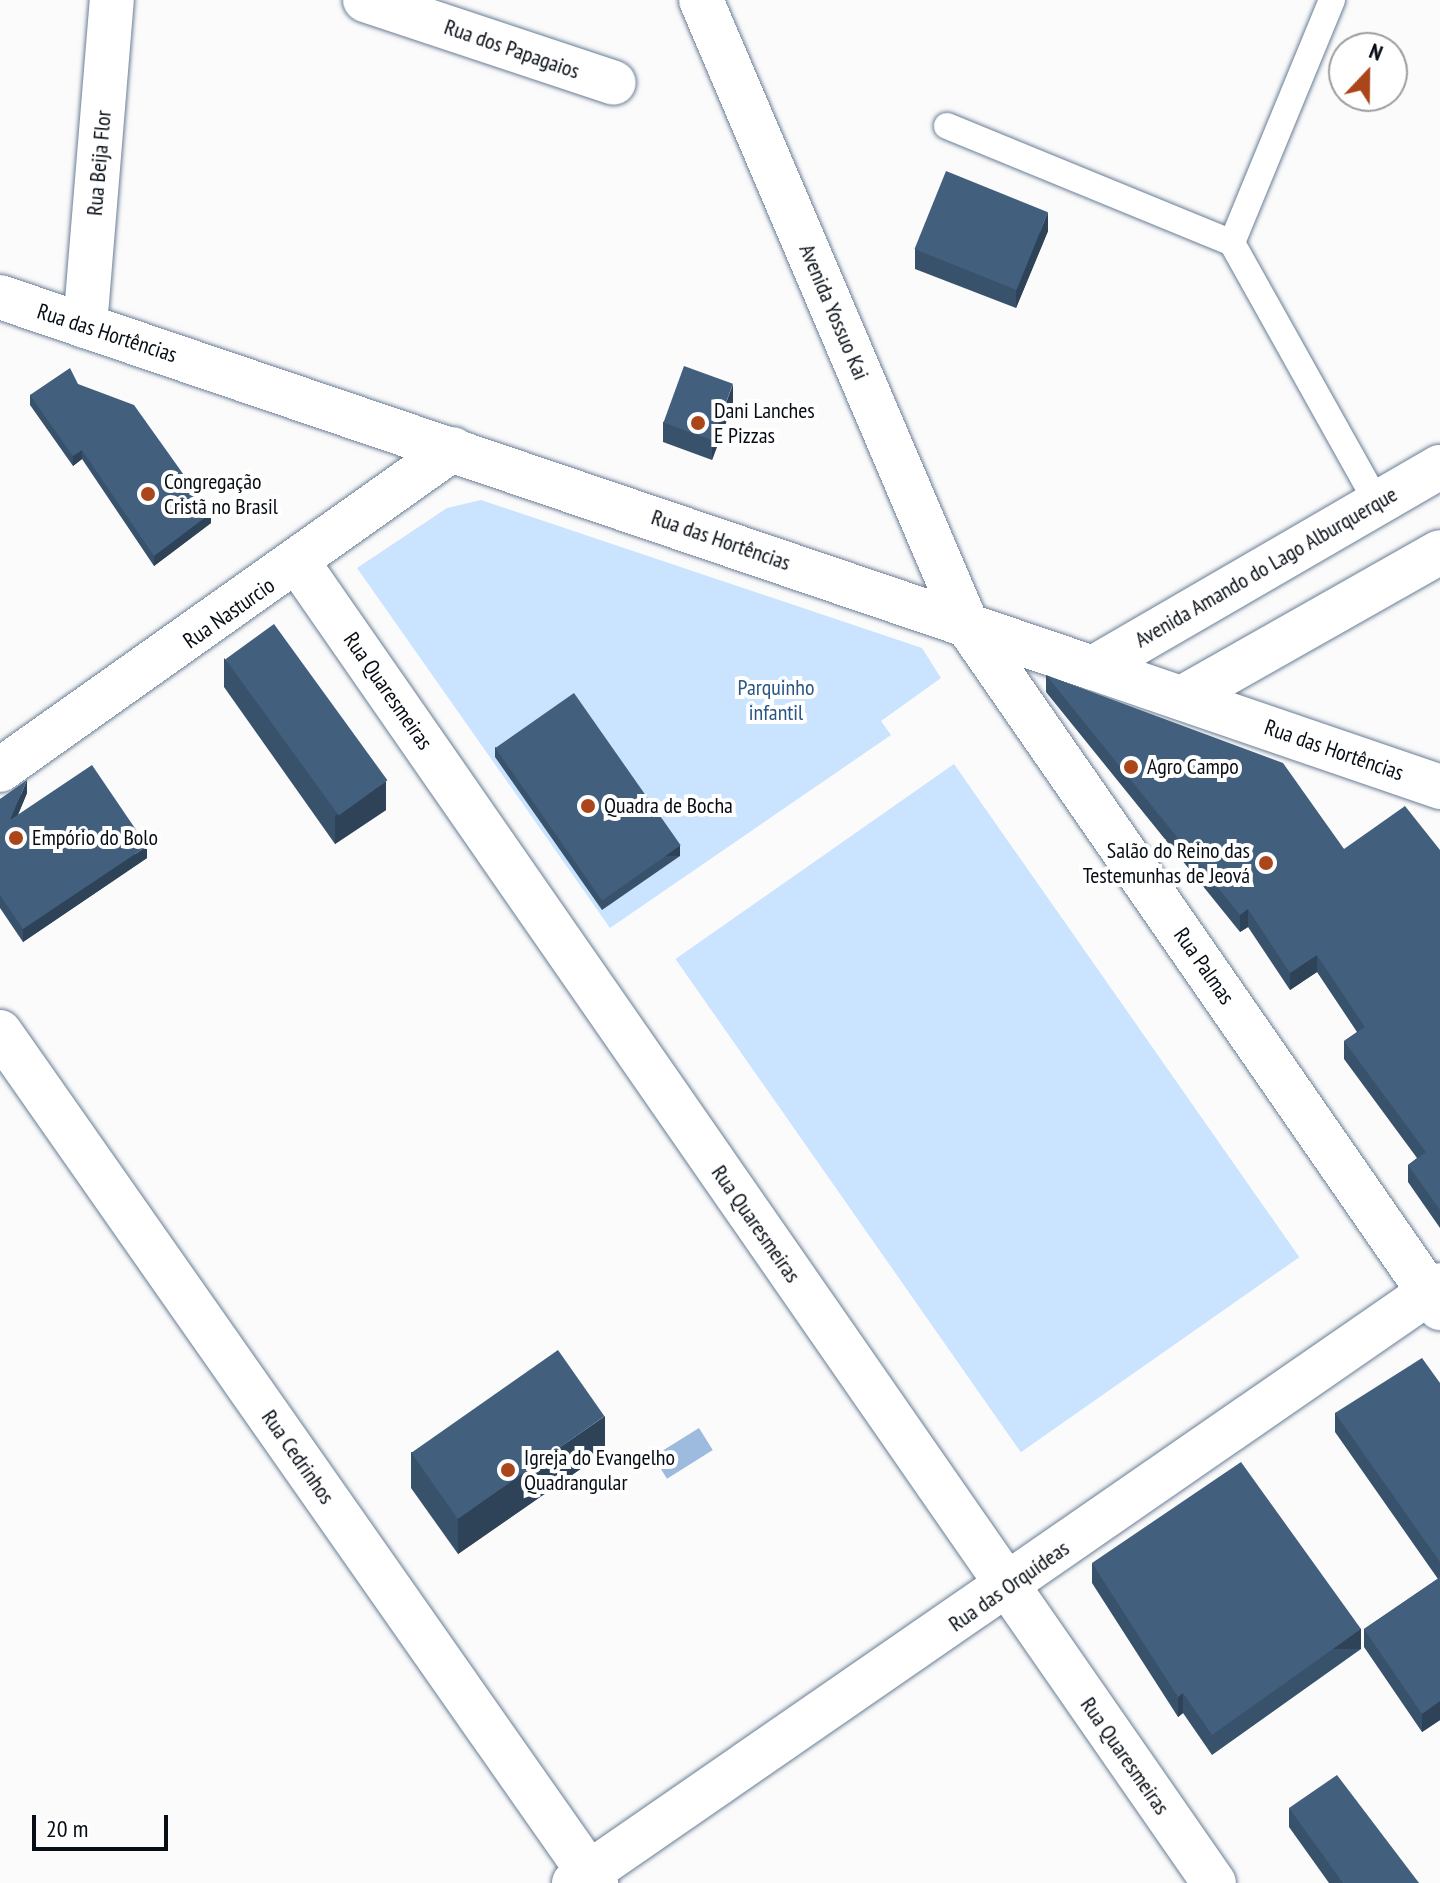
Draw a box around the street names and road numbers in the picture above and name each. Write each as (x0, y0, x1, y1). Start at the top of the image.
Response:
street label: Rua dos Papagaios (441, 14, 583, 84)
street label: Rua Beija Flor (81, 109, 117, 217)
street label: Avenida Yossuo Kai (793, 240, 875, 384)
street label: Rua das Hortências (34, 298, 180, 368)
street label: Avenida Amando do Lago Alburquerque (1130, 481, 1402, 653)
street label: Rua das Hortências (648, 504, 794, 576)
street label: Rua Nasturcio (178, 572, 280, 654)
street label: Rua Quaresmeiras (338, 627, 438, 755)
street label: Rua das Hortências (1261, 714, 1407, 786)
street label: Rua Palmas (1168, 923, 1240, 1009)
street label: Rua Quaresmeiras (706, 1160, 806, 1288)
street label: Rua Cedrinhos (256, 1405, 340, 1509)
street label: Rua das Orquídeas (944, 1535, 1074, 1637)
street label: Rua Quaresmeiras (1075, 1692, 1175, 1820)

